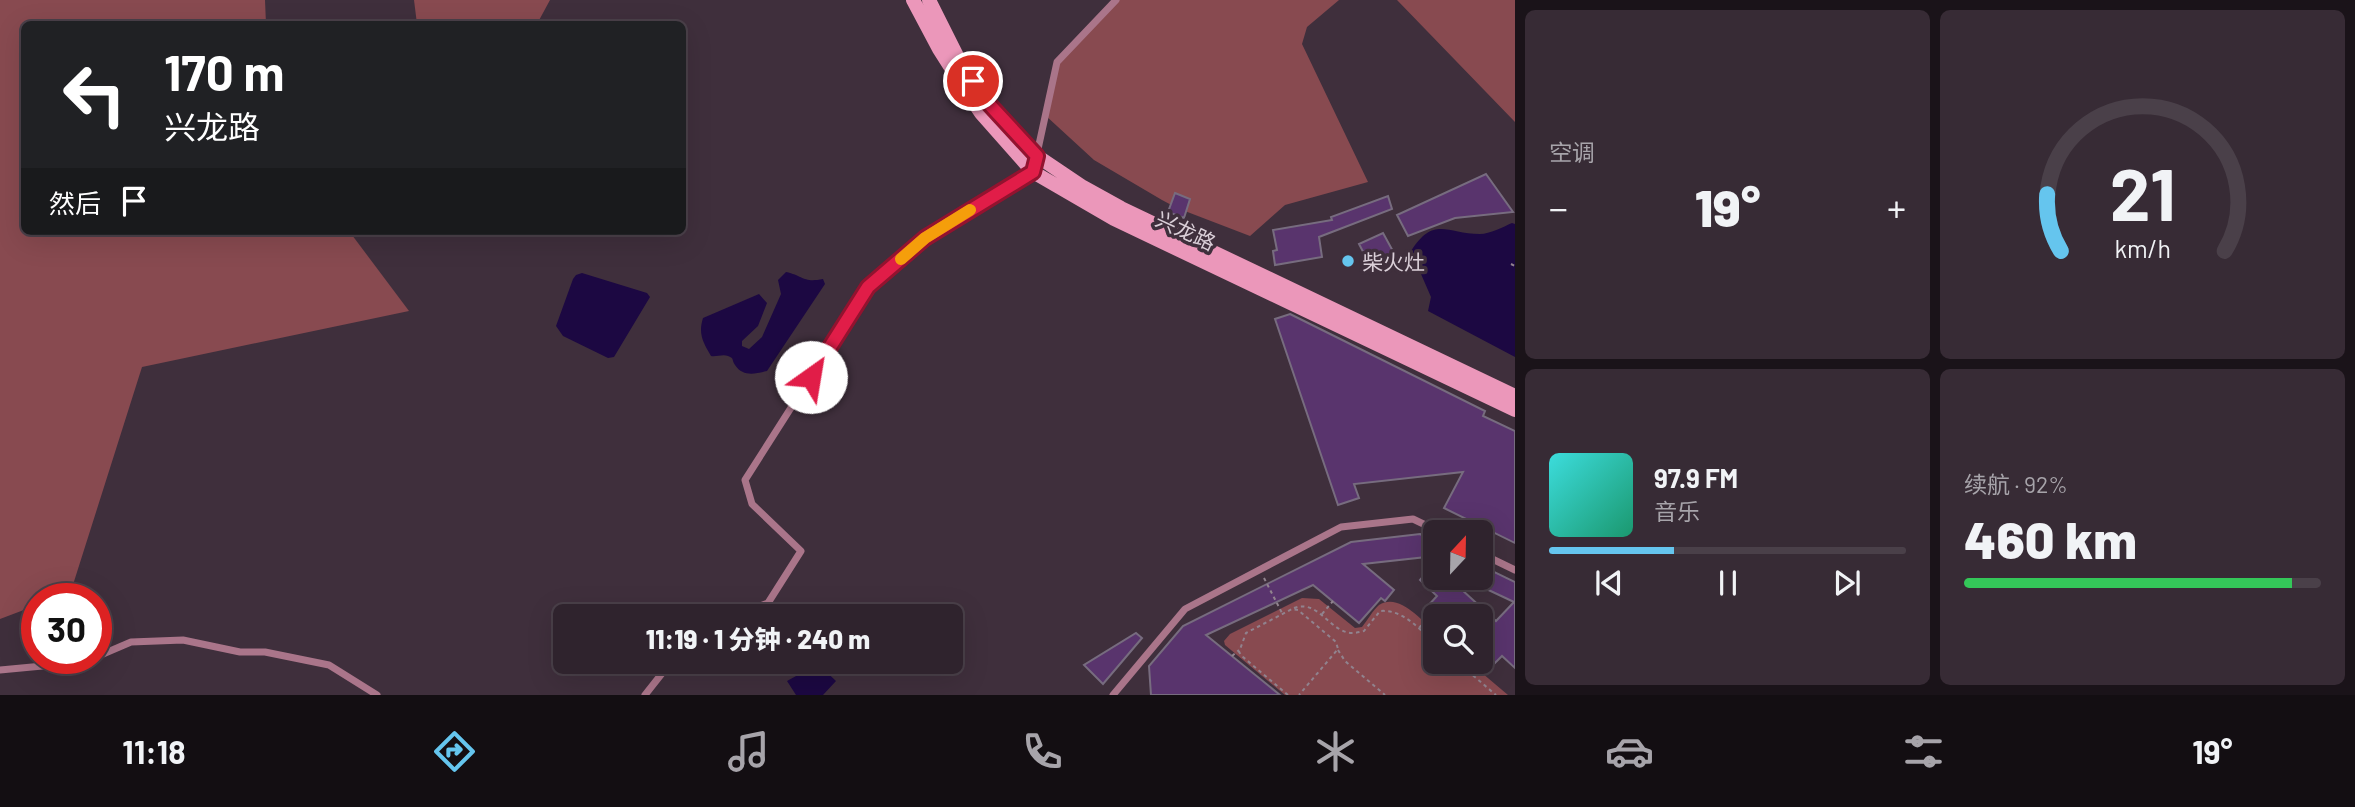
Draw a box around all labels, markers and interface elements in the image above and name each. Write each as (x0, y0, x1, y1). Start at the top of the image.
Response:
text: 170 m (164, 42, 284, 101)
icon: left (49, 49, 140, 140)
pin (943, 51, 1003, 111)
icon: arrive (954, 62, 992, 100)
text: 兴龙路 (164, 107, 260, 145)
text: 空调 (1549, 138, 1595, 166)
text: 21 (2109, 148, 2176, 236)
text: 19° (1695, 175, 1760, 237)
icon: arrive (115, 182, 153, 220)
text: − (1549, 184, 1568, 230)
text: + (1887, 184, 1906, 230)
text: 然后 (49, 187, 101, 218)
street label: 兴龙路 (1152, 205, 1220, 255)
text: km/h (2114, 232, 2171, 262)
place label: 柴火灶 (1362, 249, 1425, 274)
marker: 柴火灶 (1340, 253, 1356, 269)
position arrow (774, 340, 848, 414)
text: 97.9 FM (1654, 462, 1738, 493)
text: 续航 · 92% (1964, 470, 2068, 498)
text: 音乐 (1654, 497, 1700, 525)
text: 460 km (1964, 507, 2137, 569)
north arrow (1423, 520, 1493, 590)
map controls (1423, 520, 1493, 674)
icon: previous (1590, 564, 1628, 602)
icon: pause (1709, 564, 1747, 602)
icon: next (1828, 564, 1866, 602)
speed limit sign: 30 (21, 583, 112, 674)
button: search (1423, 604, 1493, 674)
text: 11:19 · 1 分钟 · 240 m (646, 623, 870, 654)
icon: directions (430, 727, 479, 776)
icon: music (724, 727, 773, 776)
icon: phone (1018, 727, 1067, 776)
icon: climate (1311, 727, 1360, 776)
icon: car (1605, 727, 1654, 776)
icon: filters (1899, 727, 1948, 776)
text: 11:18 (122, 732, 186, 770)
text: 19° (2192, 732, 2233, 770)

